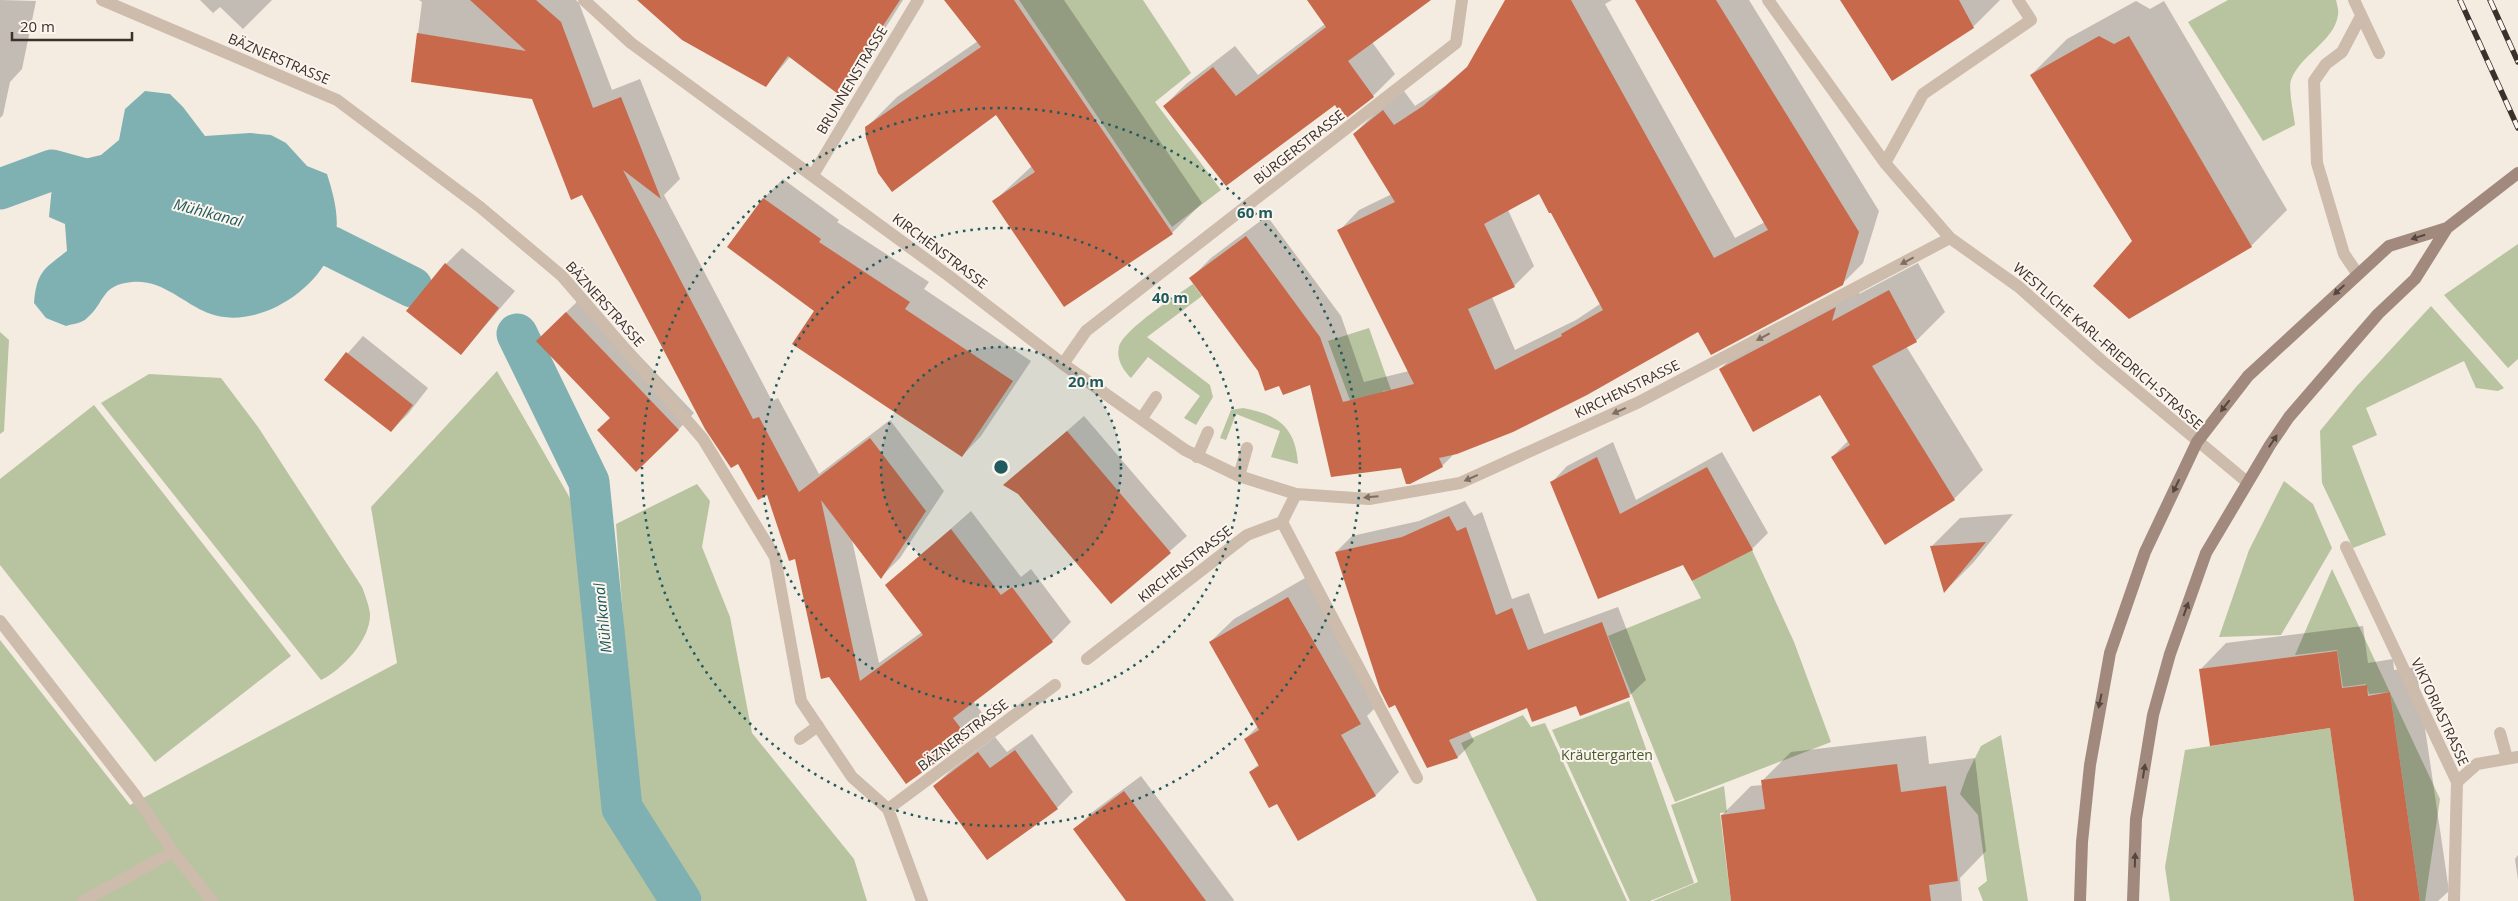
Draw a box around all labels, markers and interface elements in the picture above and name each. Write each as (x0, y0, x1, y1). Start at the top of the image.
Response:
scale bar (12, 10, 132, 42)
text: 20 m (20, 16, 55, 36)
street label: BRUNNENSTRASSE (812, 22, 891, 137)
street label: BÄZNERSTRASSE (225, 29, 333, 89)
street label: BÜRGERSTRASSE (1249, 105, 1348, 188)
water label: Mühlkanal (172, 193, 246, 231)
text: 60 m (1237, 202, 1273, 222)
street label: KIRCHENSTRASSE (889, 209, 992, 293)
one-way arrow (2410, 234, 2425, 241)
one-way arrow (1900, 256, 1914, 265)
street label: BÄZNERSTRASSE (562, 257, 649, 350)
street label: WESTLICHE KARL-FRIEDRICH-STRASSE (2009, 258, 2207, 433)
one-way arrow (2333, 284, 2345, 296)
text: 40 m (1152, 287, 1188, 307)
one-way arrow (1756, 333, 1771, 341)
street label: KIRCHENSTRASSE (1571, 355, 1682, 422)
text: 20 m (1068, 371, 1104, 391)
one-way arrow (2220, 399, 2231, 412)
one-way arrow (1612, 407, 1626, 415)
one-way arrow (2268, 434, 2278, 448)
centre of rings (992, 458, 1010, 476)
one-way arrow (1464, 474, 1478, 482)
one-way arrow (2172, 479, 2180, 494)
one-way arrow (1363, 494, 1379, 502)
street label: KIRCHENSTRASSE (1134, 521, 1236, 606)
water label: Mühlkanal (588, 581, 616, 654)
one-way arrow (2183, 601, 2190, 616)
street label: VIKTORIASTRASSE (2407, 655, 2474, 769)
one-way arrow (2096, 693, 2104, 709)
street label: BÄZNERSTRASSE (913, 694, 1012, 775)
park label: Kräutergarten (1561, 745, 1653, 764)
one-way arrow (2140, 763, 2148, 779)
one-way arrow (2131, 852, 2139, 868)

